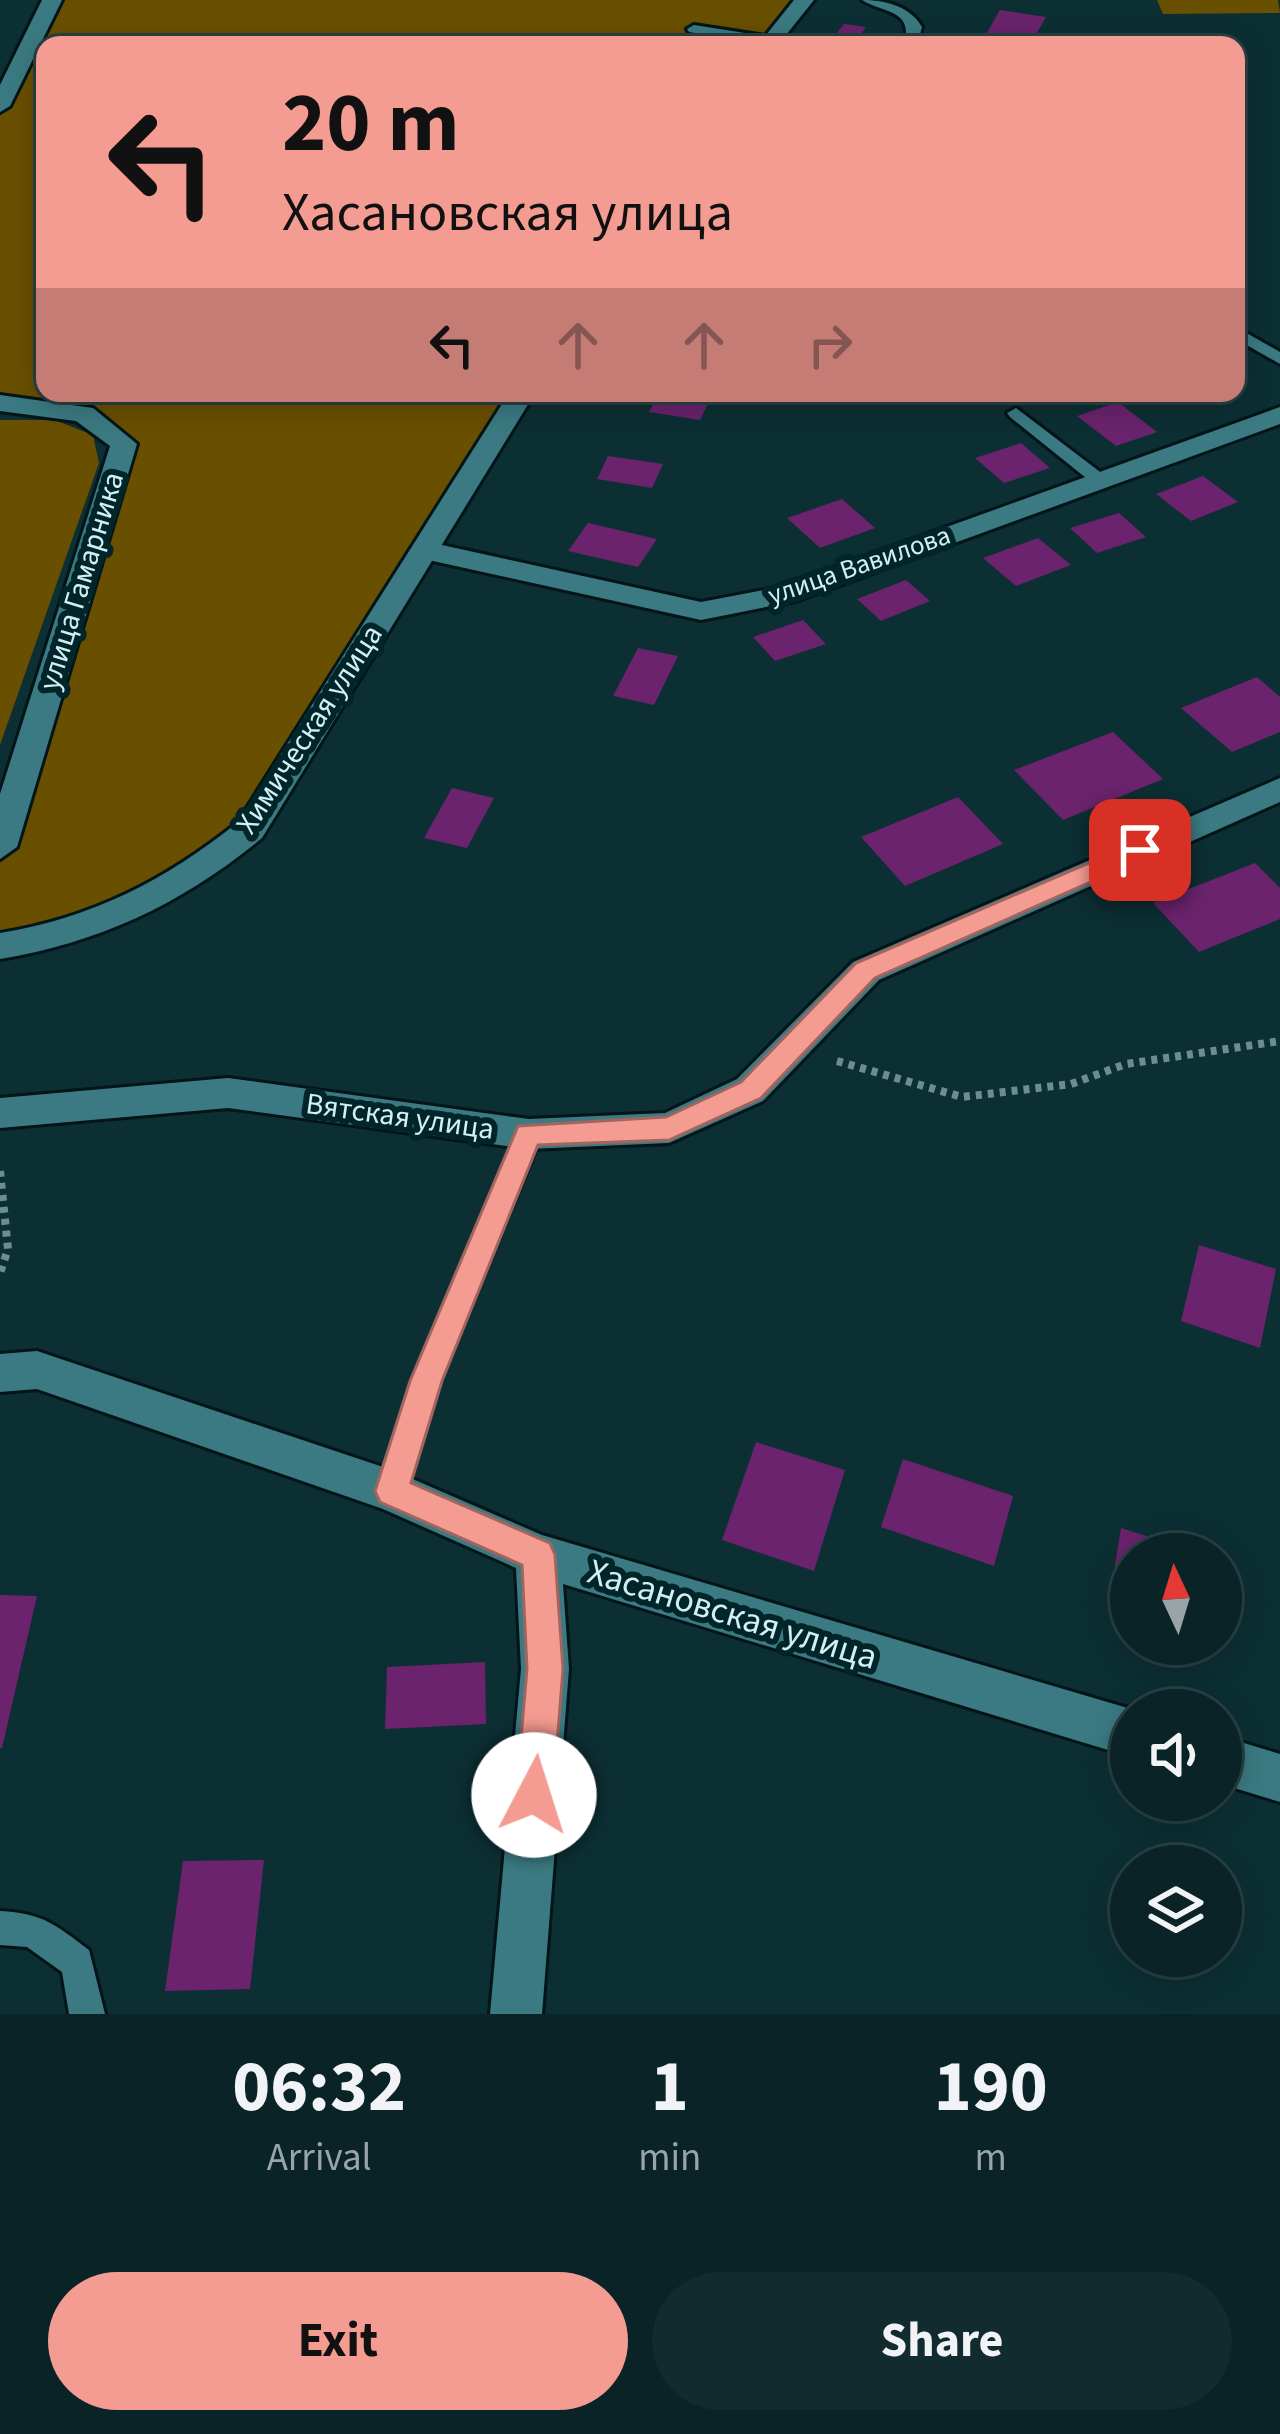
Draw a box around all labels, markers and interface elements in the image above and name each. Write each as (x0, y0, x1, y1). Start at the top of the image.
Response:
text: 20 m (282, 64, 460, 184)
icon: left (84, 84, 240, 240)
text: Хасановская улица (282, 175, 733, 252)
icon: left (419, 312, 485, 378)
icon: ahead (545, 312, 611, 378)
icon: ahead (671, 312, 737, 378)
icon: right (797, 312, 863, 378)
street label: улица Гамарника (28, 467, 135, 696)
street label: улица Вавилова (763, 516, 956, 615)
street label: Химическая улица (225, 616, 393, 842)
pin (1089, 799, 1191, 901)
icon: arrive (1107, 817, 1173, 883)
street label: Вятская улица (303, 1082, 497, 1151)
north arrow (1110, 1533, 1242, 1665)
map controls (1110, 1533, 1242, 1977)
street label: Хасановская улица (581, 1546, 884, 1683)
button: sound (1110, 1689, 1242, 1821)
position arrow (471, 1732, 597, 1858)
button: layers (1110, 1845, 1242, 1977)
text: 06:32 (232, 2036, 406, 2139)
text: 1 (651, 2036, 689, 2139)
text: 190 (934, 2036, 1048, 2139)
text: Arrival (267, 2130, 372, 2186)
text: min (638, 2130, 701, 2186)
text: m (975, 2130, 1007, 2186)
button: Exit (48, 2272, 628, 2410)
button: Share (652, 2272, 1232, 2410)

